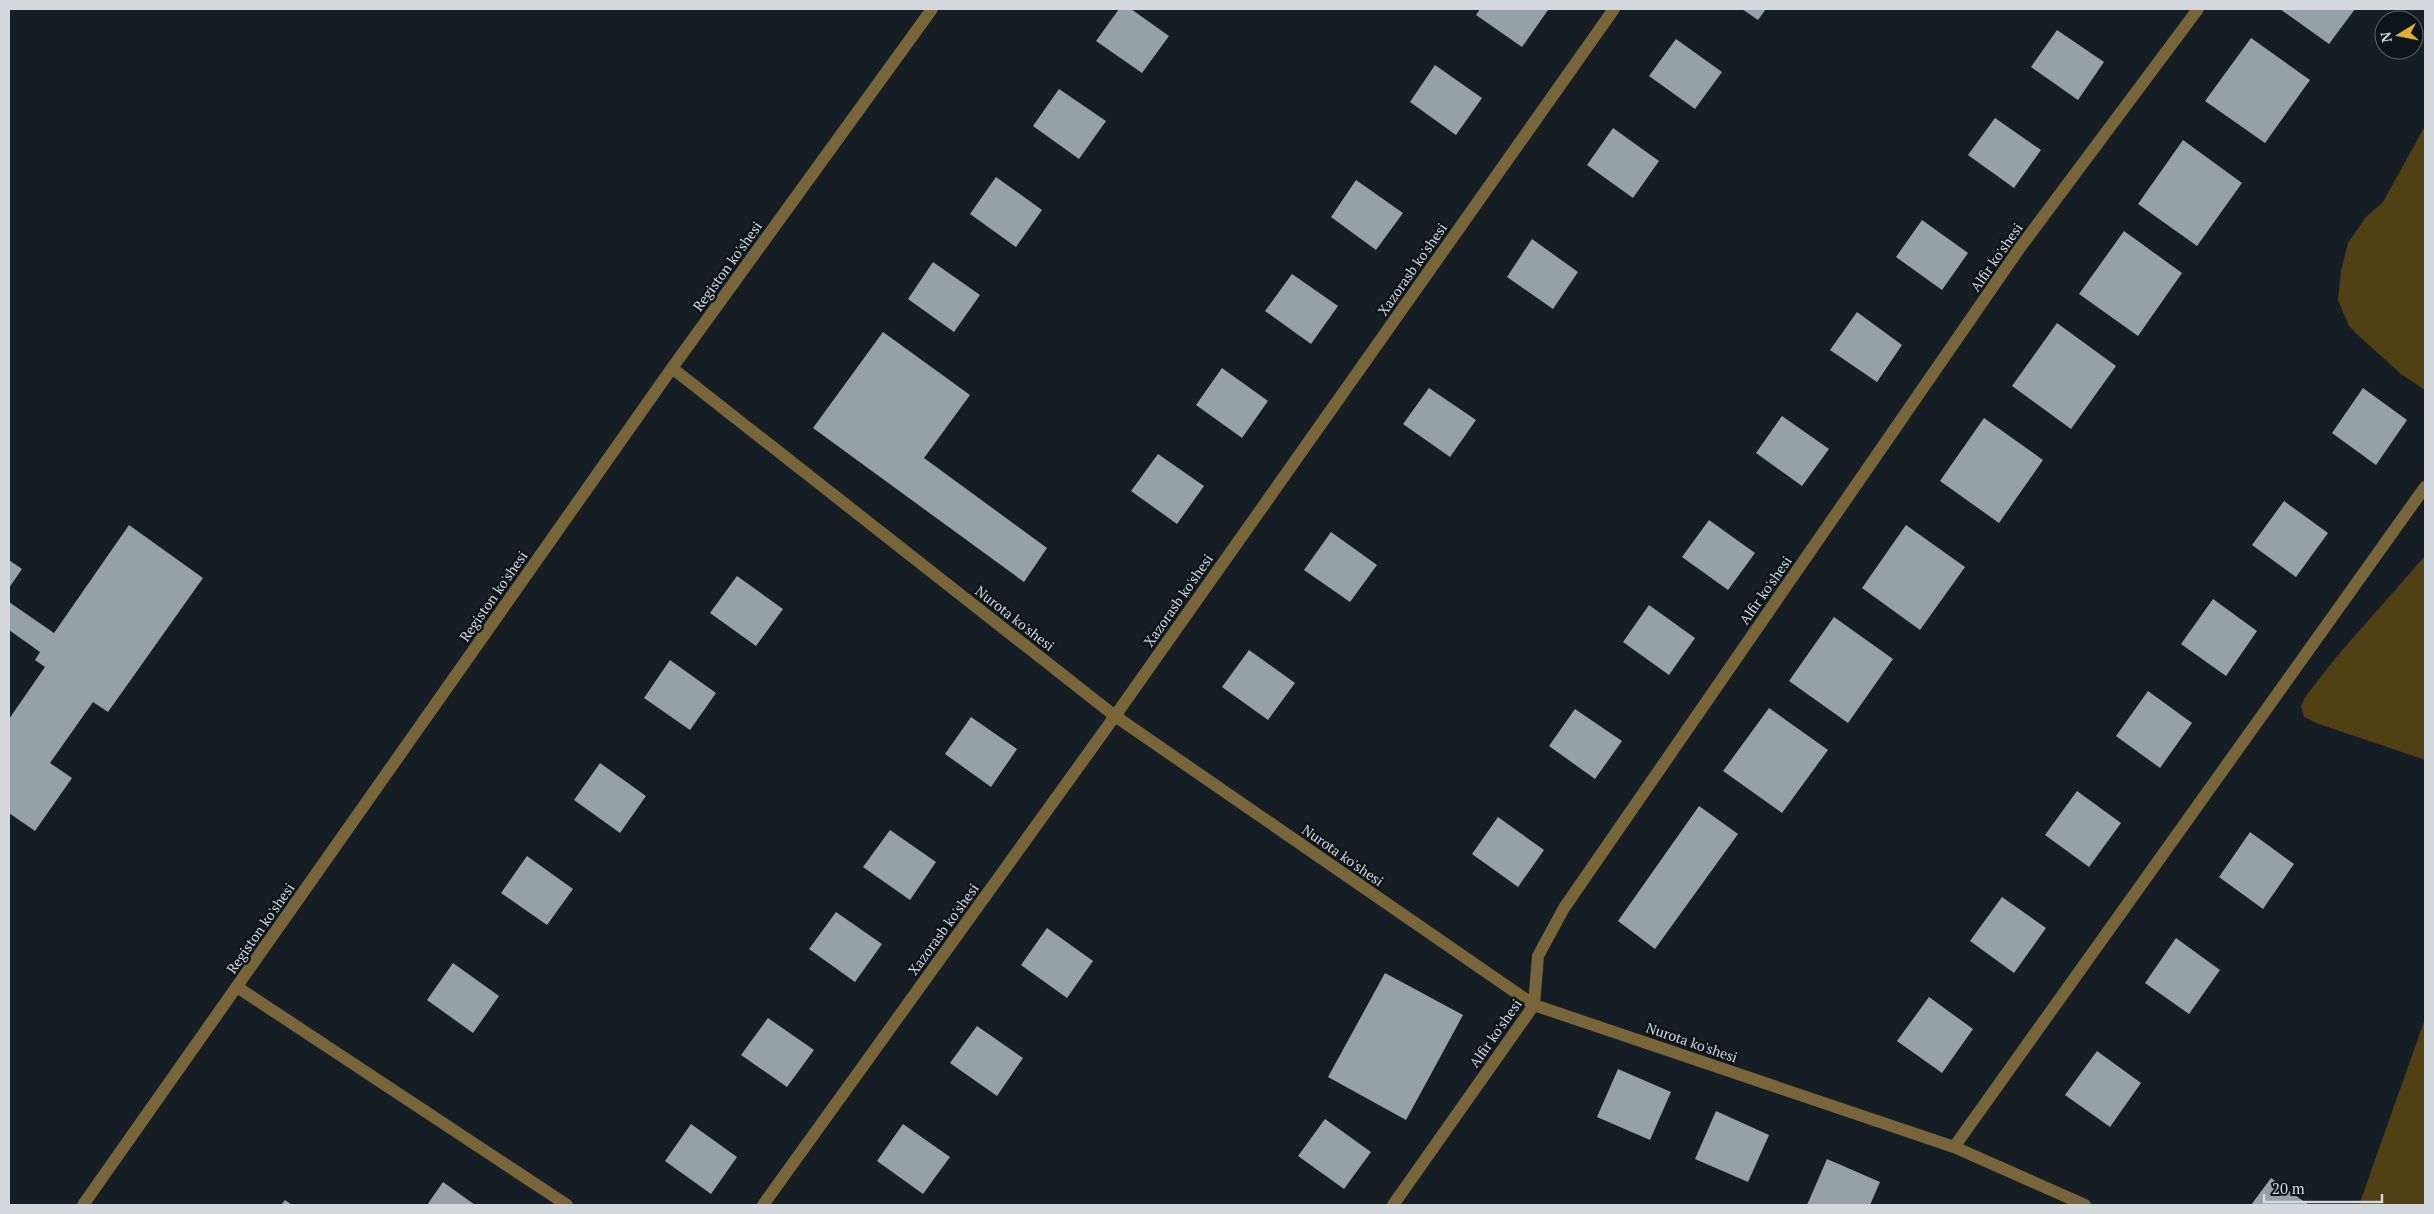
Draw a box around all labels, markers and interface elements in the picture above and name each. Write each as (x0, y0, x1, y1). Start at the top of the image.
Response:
north arrow (2374, 10, 2424, 60)
text: N (2375, 30, 2396, 44)
street label: Registon ko'shesi (688, 217, 766, 315)
street label: Xazorasb ko'shesi (1373, 219, 1451, 319)
street label: Alfir ko'shesi (1965, 219, 2027, 295)
street label: Registon ko'shesi (455, 547, 531, 645)
street label: Xazorasb ko'shesi (1139, 550, 1217, 650)
street label: Alfir ko'shesi (1734, 552, 1796, 628)
street label: Nurota ko'shesi (972, 581, 1058, 655)
street label: Nurota ko'shesi (1298, 820, 1388, 890)
street label: Registon ko'shesi (222, 879, 298, 977)
street label: Xazorasb ko'shesi (903, 879, 983, 979)
street label: Alfir ko'shesi (1464, 995, 1526, 1071)
street label: Nurota ko'shesi (1644, 1017, 1740, 1067)
scale bar (2264, 1172, 2382, 1204)
text: 20 m (2272, 1178, 2305, 1198)

